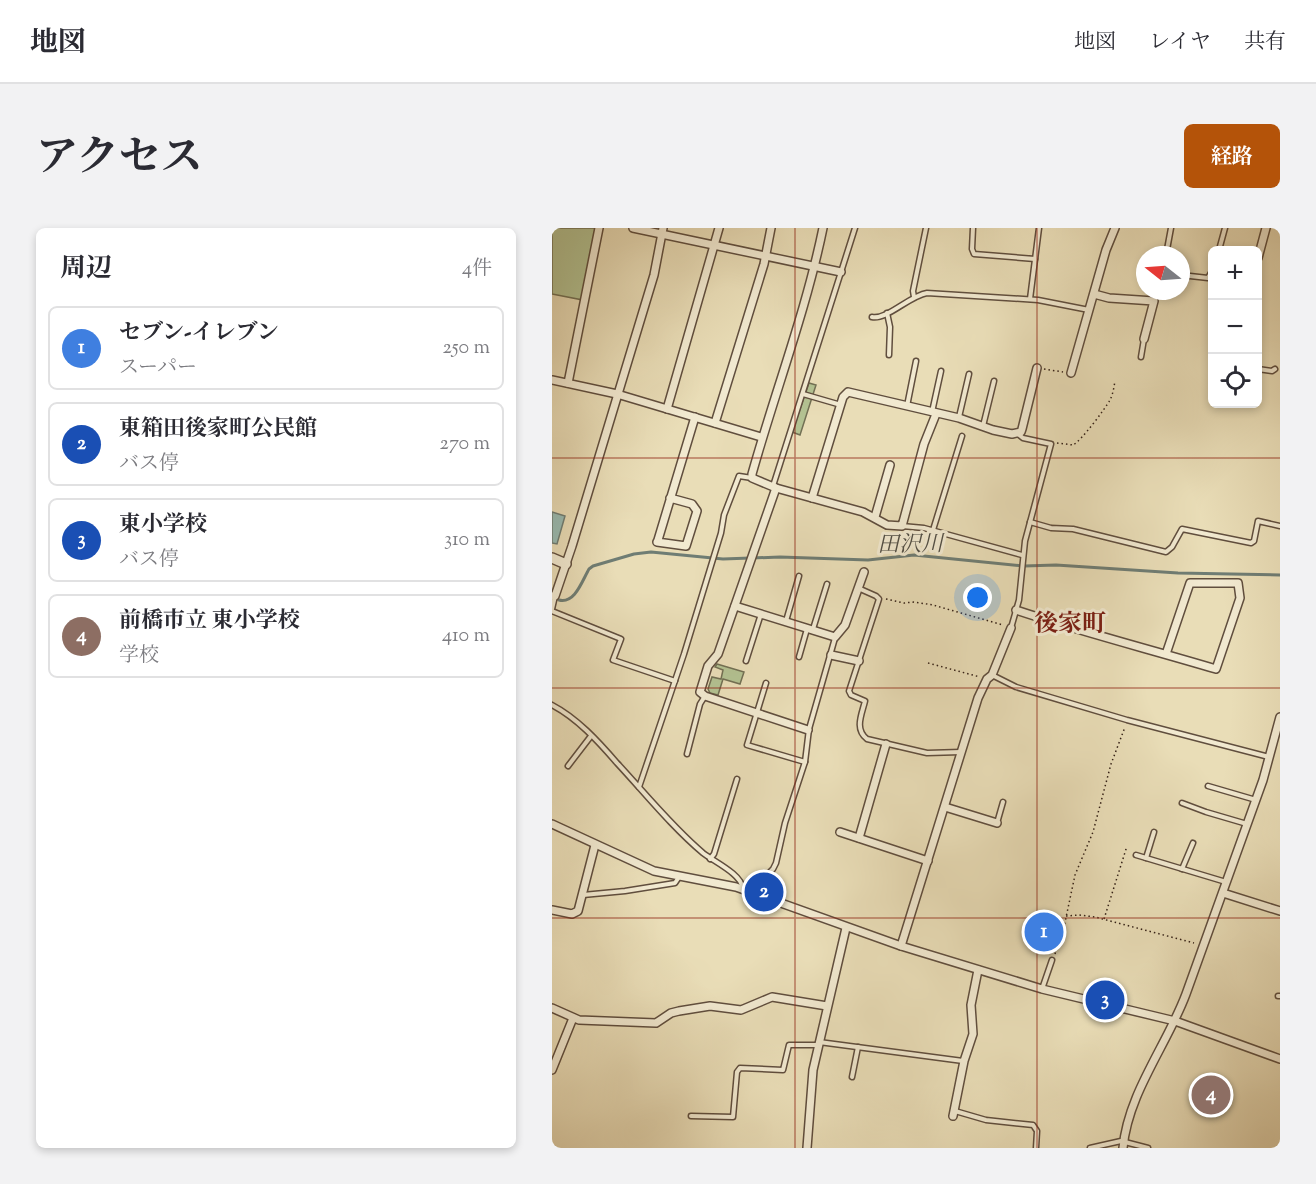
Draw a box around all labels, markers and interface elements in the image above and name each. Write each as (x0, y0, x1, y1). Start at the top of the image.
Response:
text: 地図 (30, 24, 86, 64)
text: 地図 (1074, 28, 1116, 58)
text: レイヤ (1149, 28, 1211, 58)
text: 共有 (1244, 28, 1286, 58)
button: 経路 (1184, 124, 1280, 188)
text: アクセス (36, 130, 203, 190)
north arrow (1136, 246, 1190, 300)
map controls (1208, 246, 1262, 408)
button: + (1208, 246, 1262, 300)
text: 周辺 (60, 251, 112, 288)
text: 4件 (462, 255, 492, 284)
button: − (1208, 300, 1262, 354)
text: セブン-イレブン (119, 318, 279, 350)
text: 1 (78, 334, 85, 363)
text: 250 m (442, 334, 490, 363)
text: スーパー (119, 354, 197, 383)
button: locate (1208, 354, 1262, 408)
text: 東箱田後家町公民館 (119, 414, 317, 446)
text: 2 (77, 430, 86, 459)
text: 270 m (440, 430, 490, 459)
text: バス停 (119, 450, 179, 479)
text: 東小学校 (119, 510, 207, 542)
text: 3 (77, 526, 86, 555)
text: 310 m (444, 526, 490, 555)
water label: 田沢川 (877, 529, 945, 563)
text: バス停 (119, 546, 179, 575)
your location (963, 583, 992, 612)
text: 前橋市立 東小学校 (119, 606, 300, 638)
district label: 後家町 (1034, 608, 1106, 642)
text: 4 (76, 622, 87, 651)
text: 410 m (442, 622, 490, 651)
text: 学校 (119, 642, 159, 671)
pin: 2 (744, 870, 784, 914)
pin: 1 (1024, 910, 1064, 954)
pin: 3 (1086, 978, 1124, 1022)
pin: 4 (1192, 1072, 1230, 1118)

